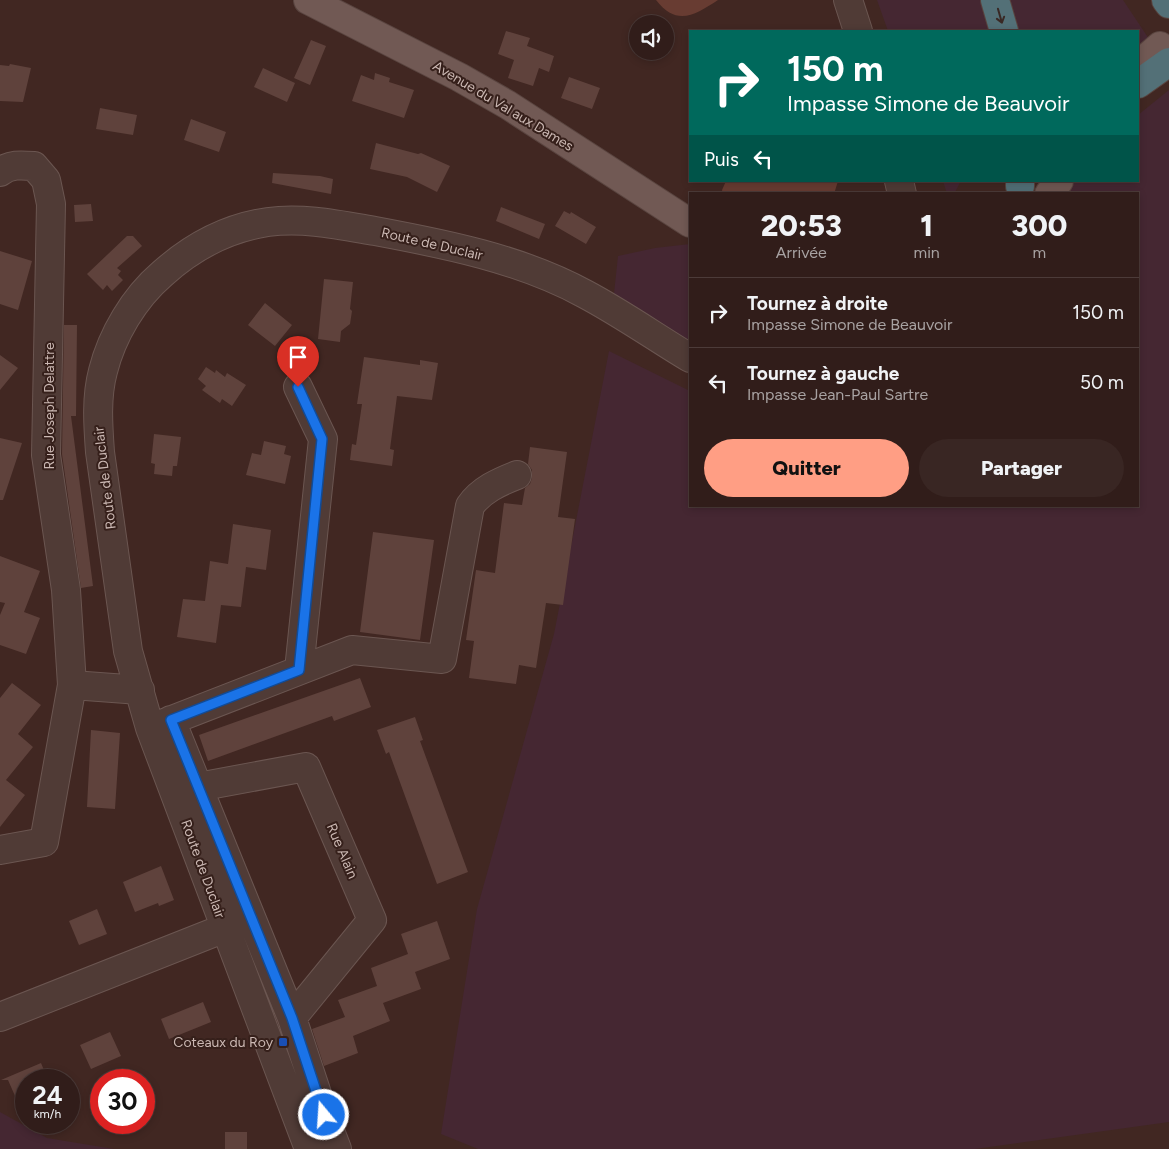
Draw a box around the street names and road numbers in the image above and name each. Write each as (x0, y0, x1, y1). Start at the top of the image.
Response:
street label: Avenue du Val aux Dames (430, 57, 576, 155)
street label: Route de Duclair (380, 224, 485, 264)
street label: Rue Joseph Delattre (41, 342, 58, 470)
street label: Route de Duclair (90, 425, 120, 530)
street label: Route de Duclair (177, 817, 229, 921)
street label: Rue Alain (323, 821, 361, 881)

